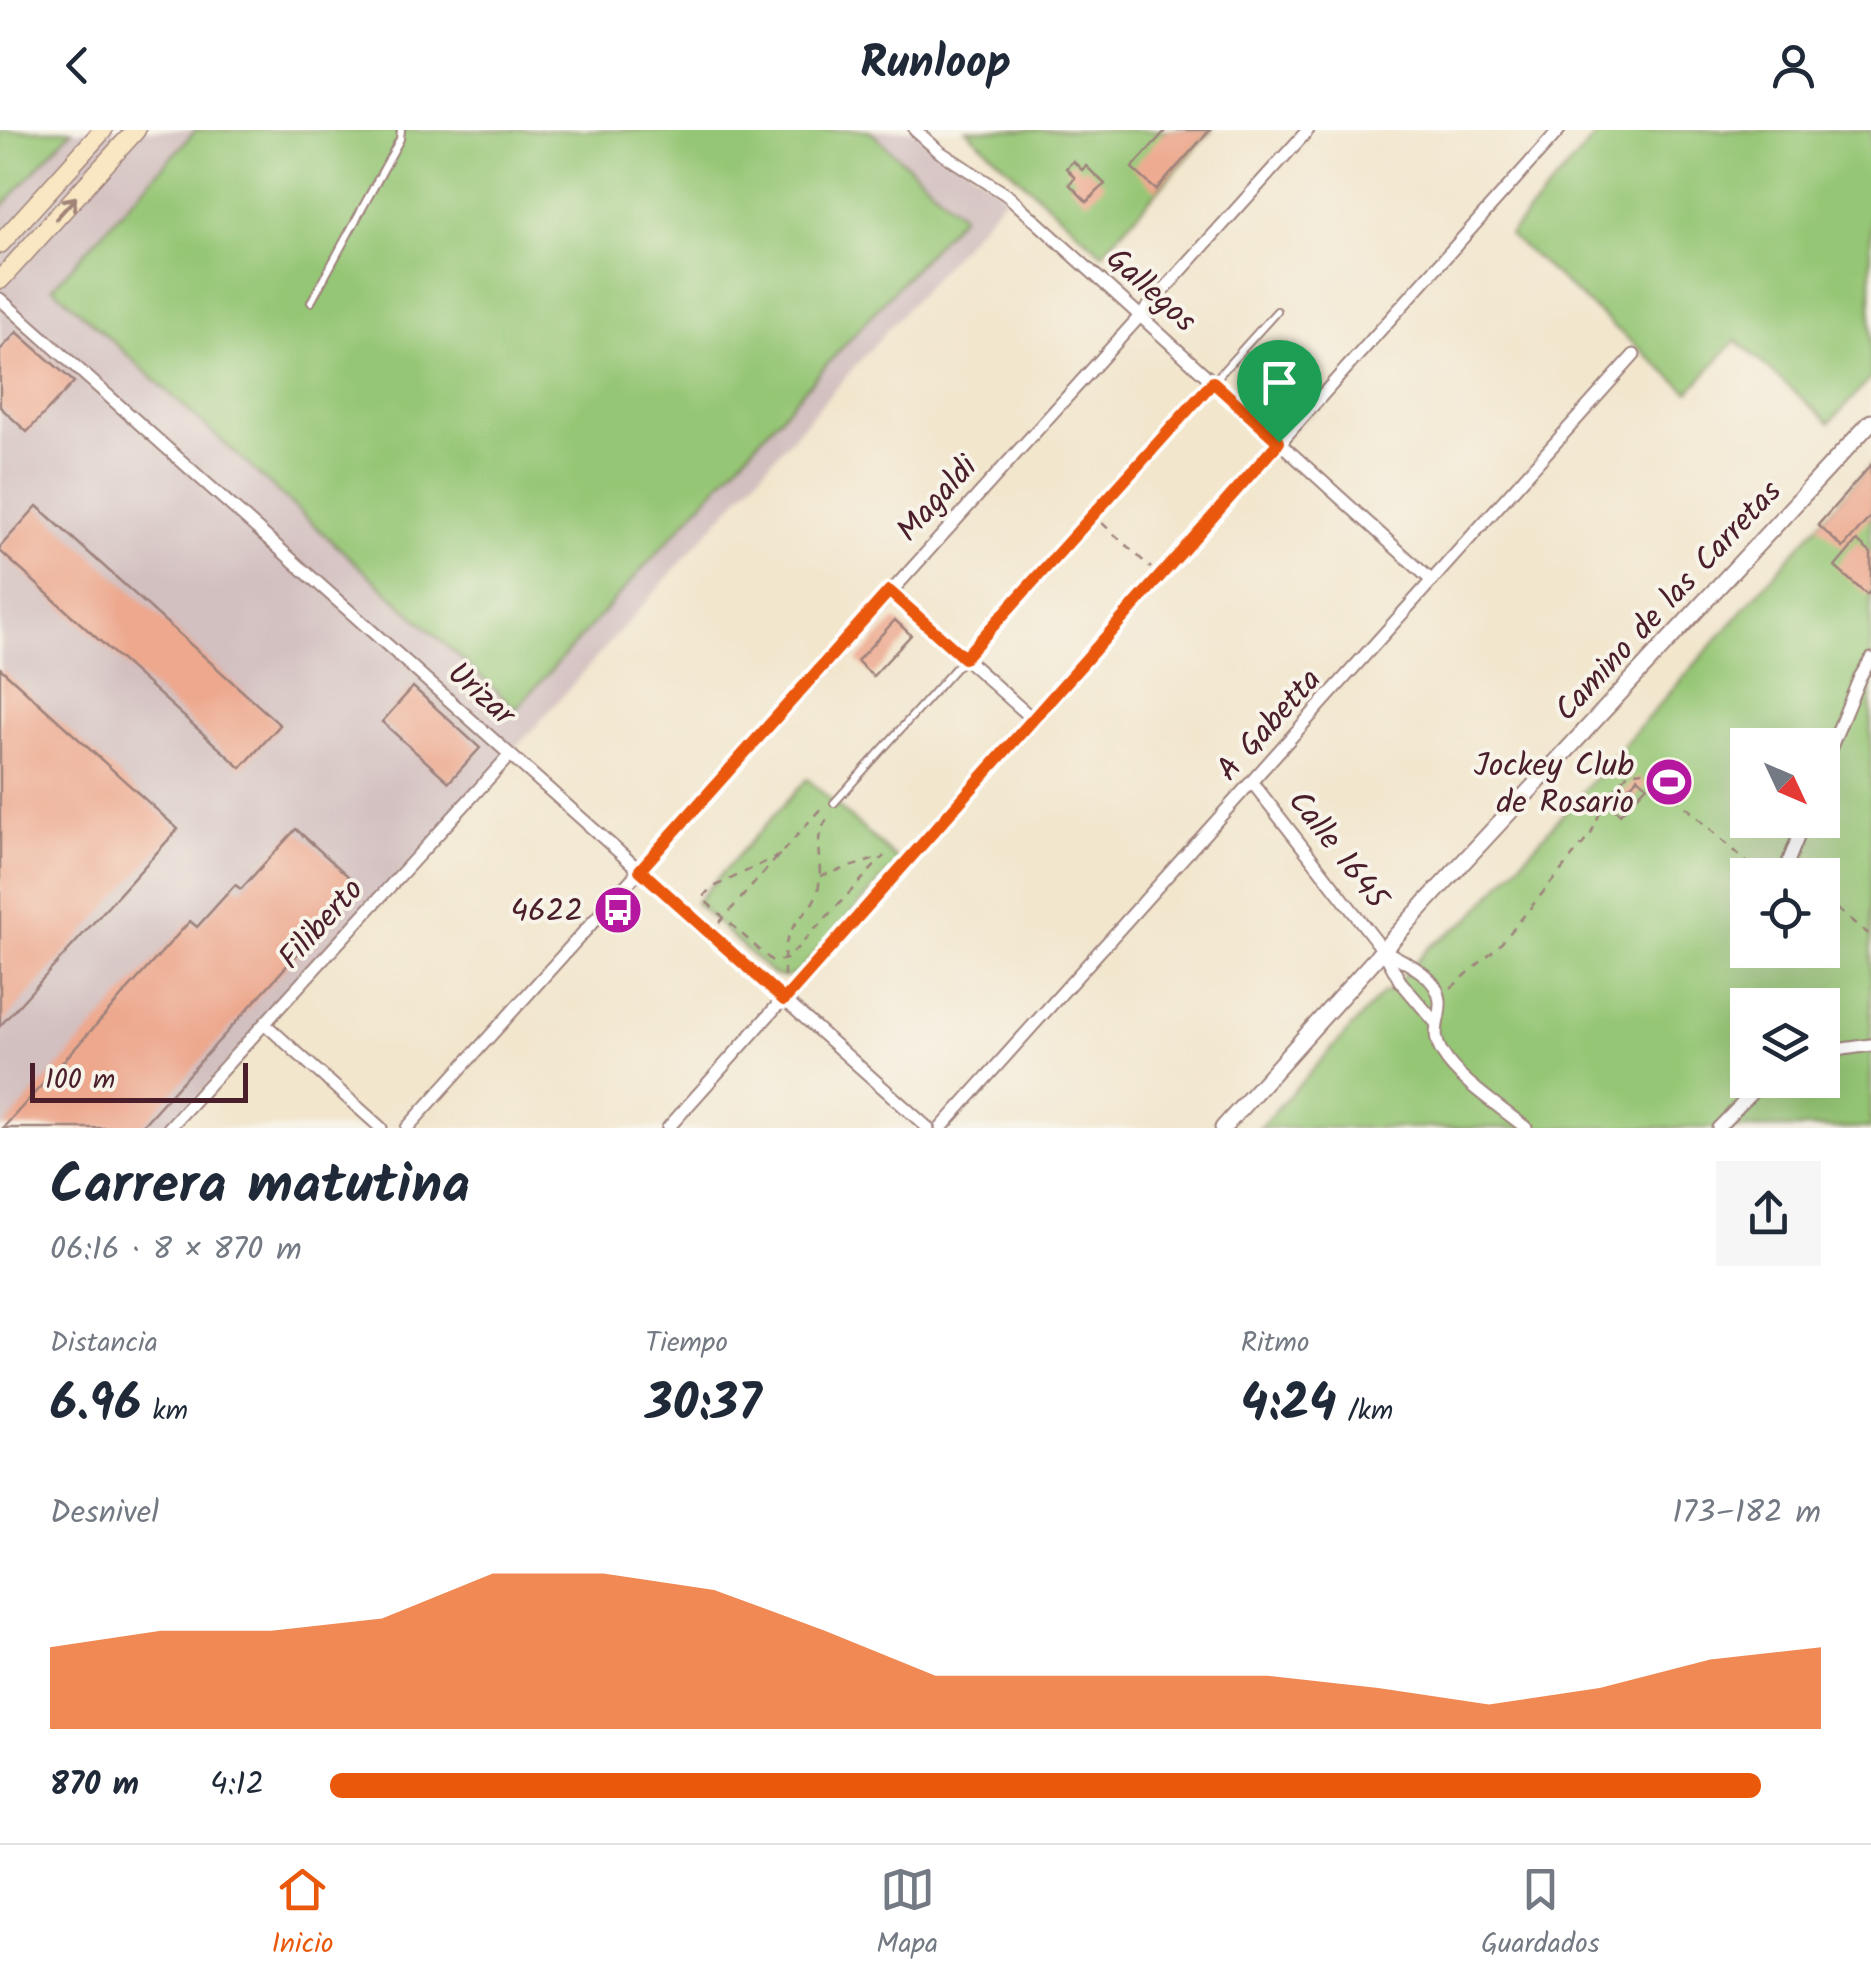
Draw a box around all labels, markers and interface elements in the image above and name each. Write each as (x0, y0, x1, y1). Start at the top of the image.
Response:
text: Runloop (860, 29, 1011, 101)
icon: back (50, 38, 105, 93)
icon: person (1766, 38, 1821, 93)
one-way arrow (54, 196, 77, 221)
street label: Gallegos (1093, 236, 1208, 346)
pin (1237, 340, 1322, 443)
icon: arrive (1252, 355, 1307, 410)
street label: Magaldi (885, 444, 992, 555)
street label: Camino de las Carretas (1543, 469, 1795, 734)
street label: Urizar (435, 650, 528, 741)
street label: A Gabetta (1205, 657, 1335, 794)
north arrow (1730, 728, 1840, 838)
map controls (1730, 728, 1840, 1098)
place label: Jockey Club de Rosario (1474, 741, 1634, 829)
sports icon: Jockey Club de Rosario (1643, 756, 1695, 808)
street label: Calle 1645 (1274, 780, 1401, 923)
button: locate (1730, 858, 1840, 968)
street label: Filiberto (267, 867, 377, 982)
bus stop icon: 4622 (592, 884, 644, 936)
place label: 4622 (510, 887, 583, 938)
button: layers (1730, 988, 1840, 1098)
scale bar (30, 1058, 248, 1103)
text: 100 m (45, 1058, 115, 1103)
text: Carrera matutina (50, 1144, 470, 1231)
button: share (1716, 1161, 1821, 1266)
text: 06:16 · 8 × 870 m (50, 1225, 302, 1276)
text: Distancia (50, 1321, 158, 1366)
text: Tiempo (645, 1321, 728, 1366)
text: Ritmo (1241, 1321, 1309, 1366)
text: 6.96 (50, 1366, 141, 1446)
text: 30:37 (645, 1366, 762, 1446)
text: 4:24 (1241, 1366, 1337, 1446)
text: km (141, 1389, 188, 1434)
text: /km (1337, 1389, 1393, 1434)
text: Desnivel (50, 1488, 159, 1539)
text: 173–182 m (1672, 1488, 1821, 1539)
text: 870 m (50, 1760, 139, 1811)
text: 4:12 (210, 1760, 264, 1811)
tab: Inicio (271, 1862, 333, 1967)
tab: Mapa (876, 1862, 938, 1967)
tab: Guardados (1481, 1862, 1600, 1967)

